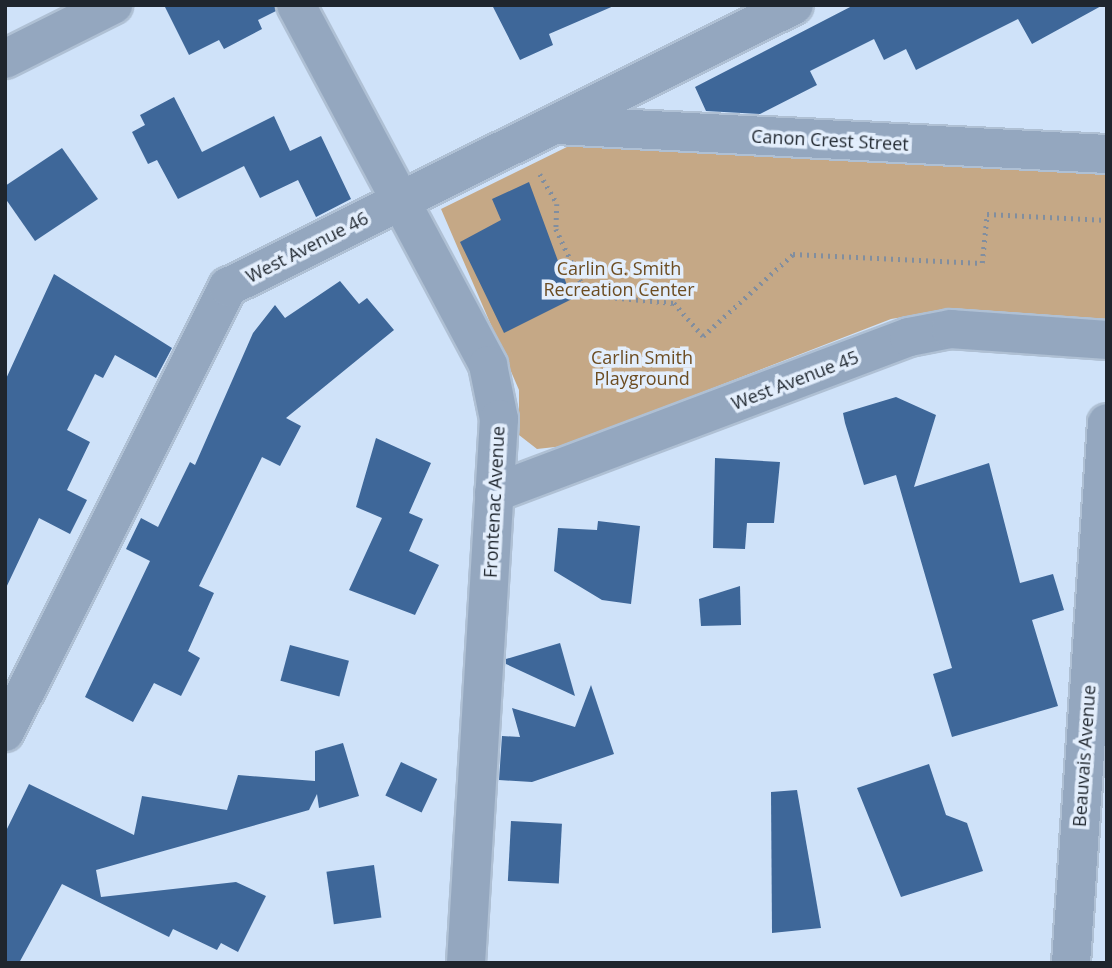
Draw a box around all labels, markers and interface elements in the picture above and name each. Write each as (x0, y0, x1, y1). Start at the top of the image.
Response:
street label: Canon Crest Street (751, 125, 909, 155)
street label: West Avenue 46 (242, 207, 372, 287)
park label: Carlin G. Smith Recreation Center (543, 258, 695, 300)
street label: West Avenue 45 (728, 346, 862, 414)
park label: Carlin Smith Playground (591, 347, 693, 390)
street label: Frontenac Avenue (479, 426, 509, 578)
street label: Beauvais Avenue (1068, 684, 1100, 828)

